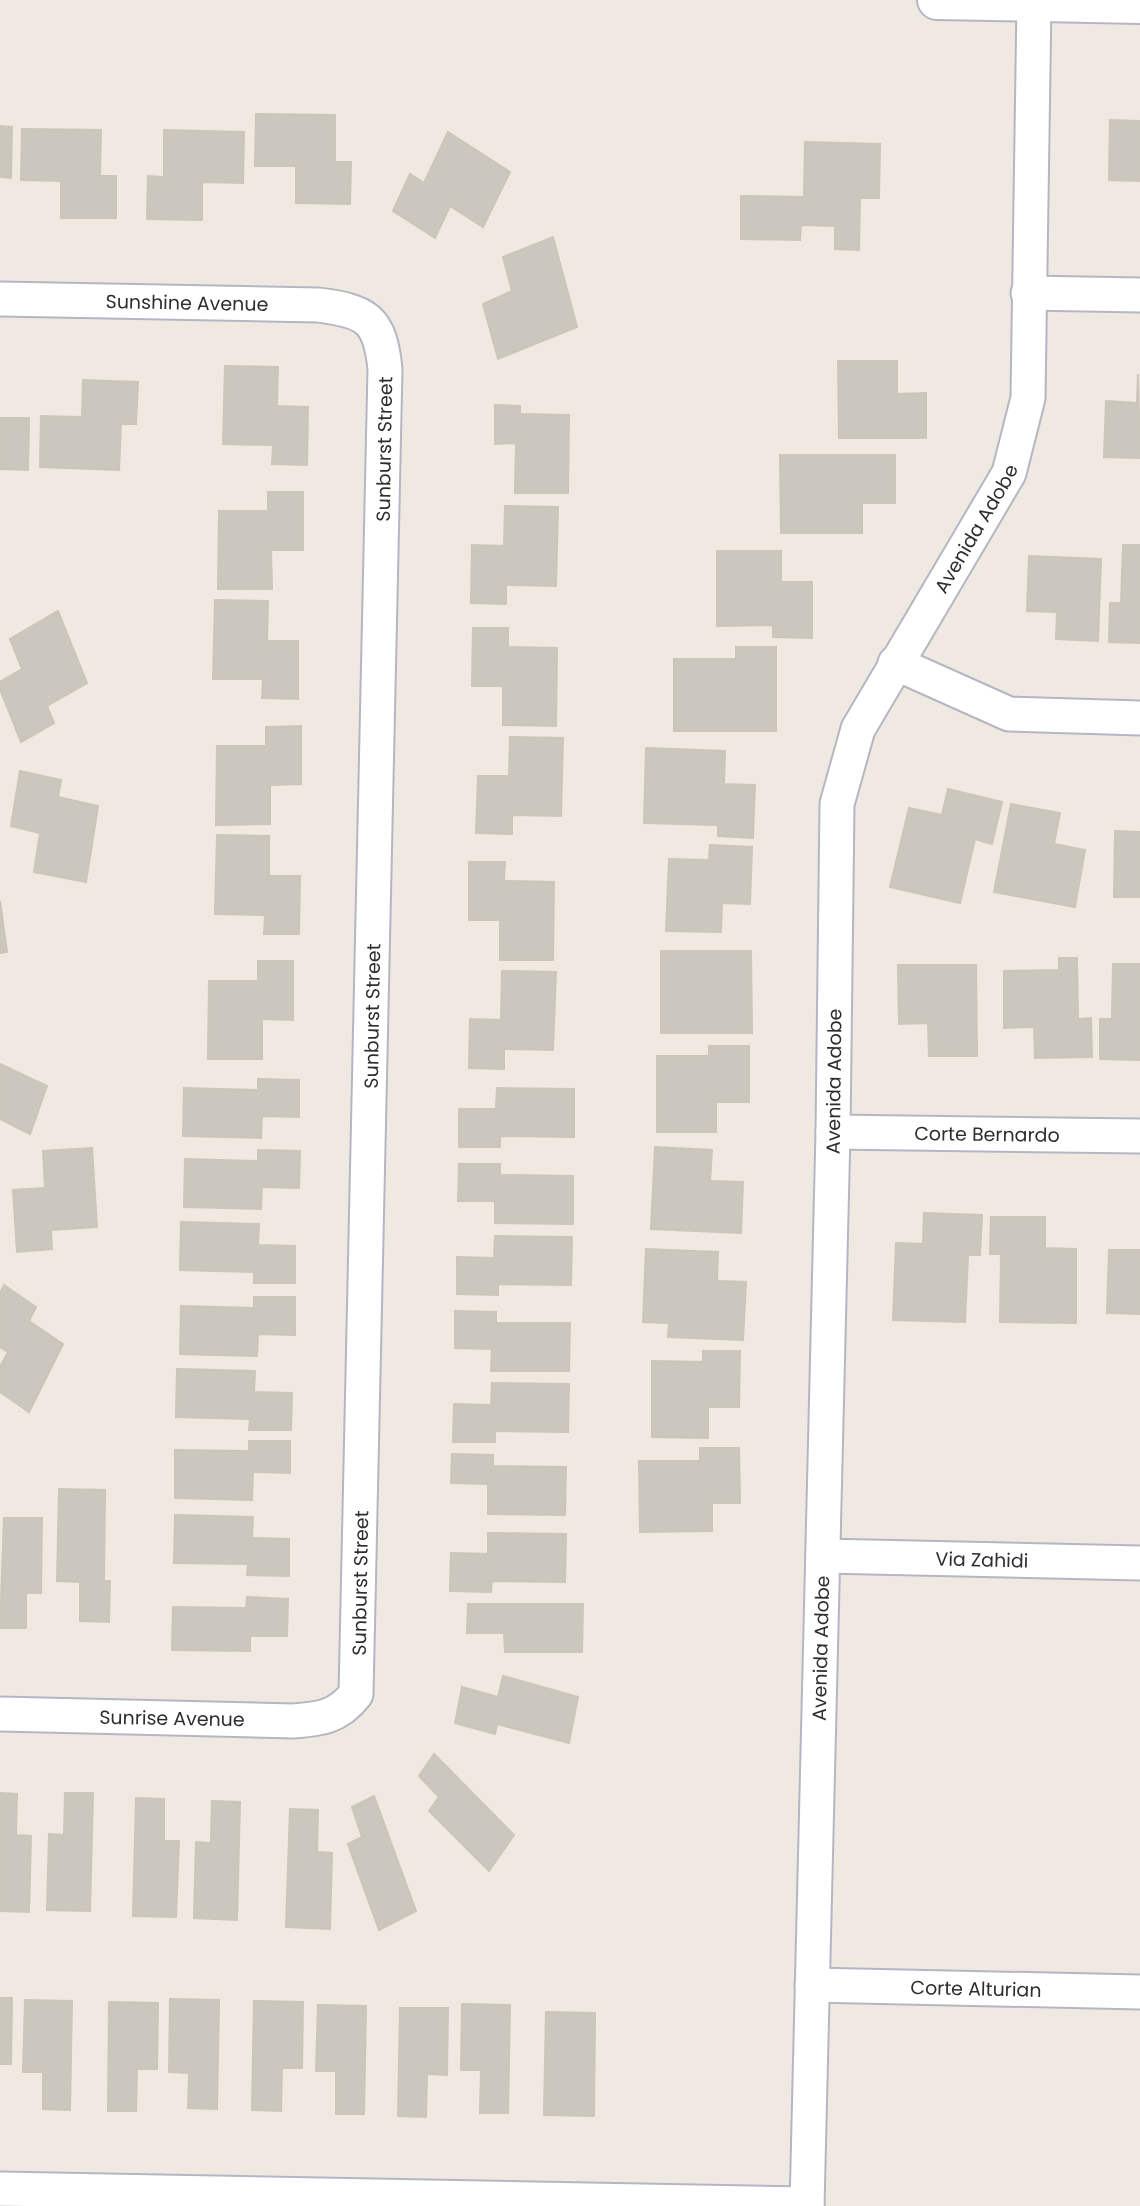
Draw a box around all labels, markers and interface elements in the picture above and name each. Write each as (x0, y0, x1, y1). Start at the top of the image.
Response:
street label: Sunshine Avenue (105, 288, 269, 318)
street label: Sunburst Street (370, 376, 399, 522)
street label: Avenida Adobe (928, 462, 1025, 598)
street label: Sunburst Street (358, 943, 387, 1089)
street label: Avenida Adobe (819, 1008, 849, 1154)
street label: Corte Bernardo (914, 1120, 1060, 1149)
street label: Sunburst Street (346, 1510, 375, 1656)
street label: Via Zahidi (935, 1545, 1029, 1575)
street label: Avenida Adobe (806, 1575, 836, 1721)
street label: Sunrise Avenue (99, 1704, 245, 1733)
street label: Corte Alturian (910, 1974, 1042, 2004)

